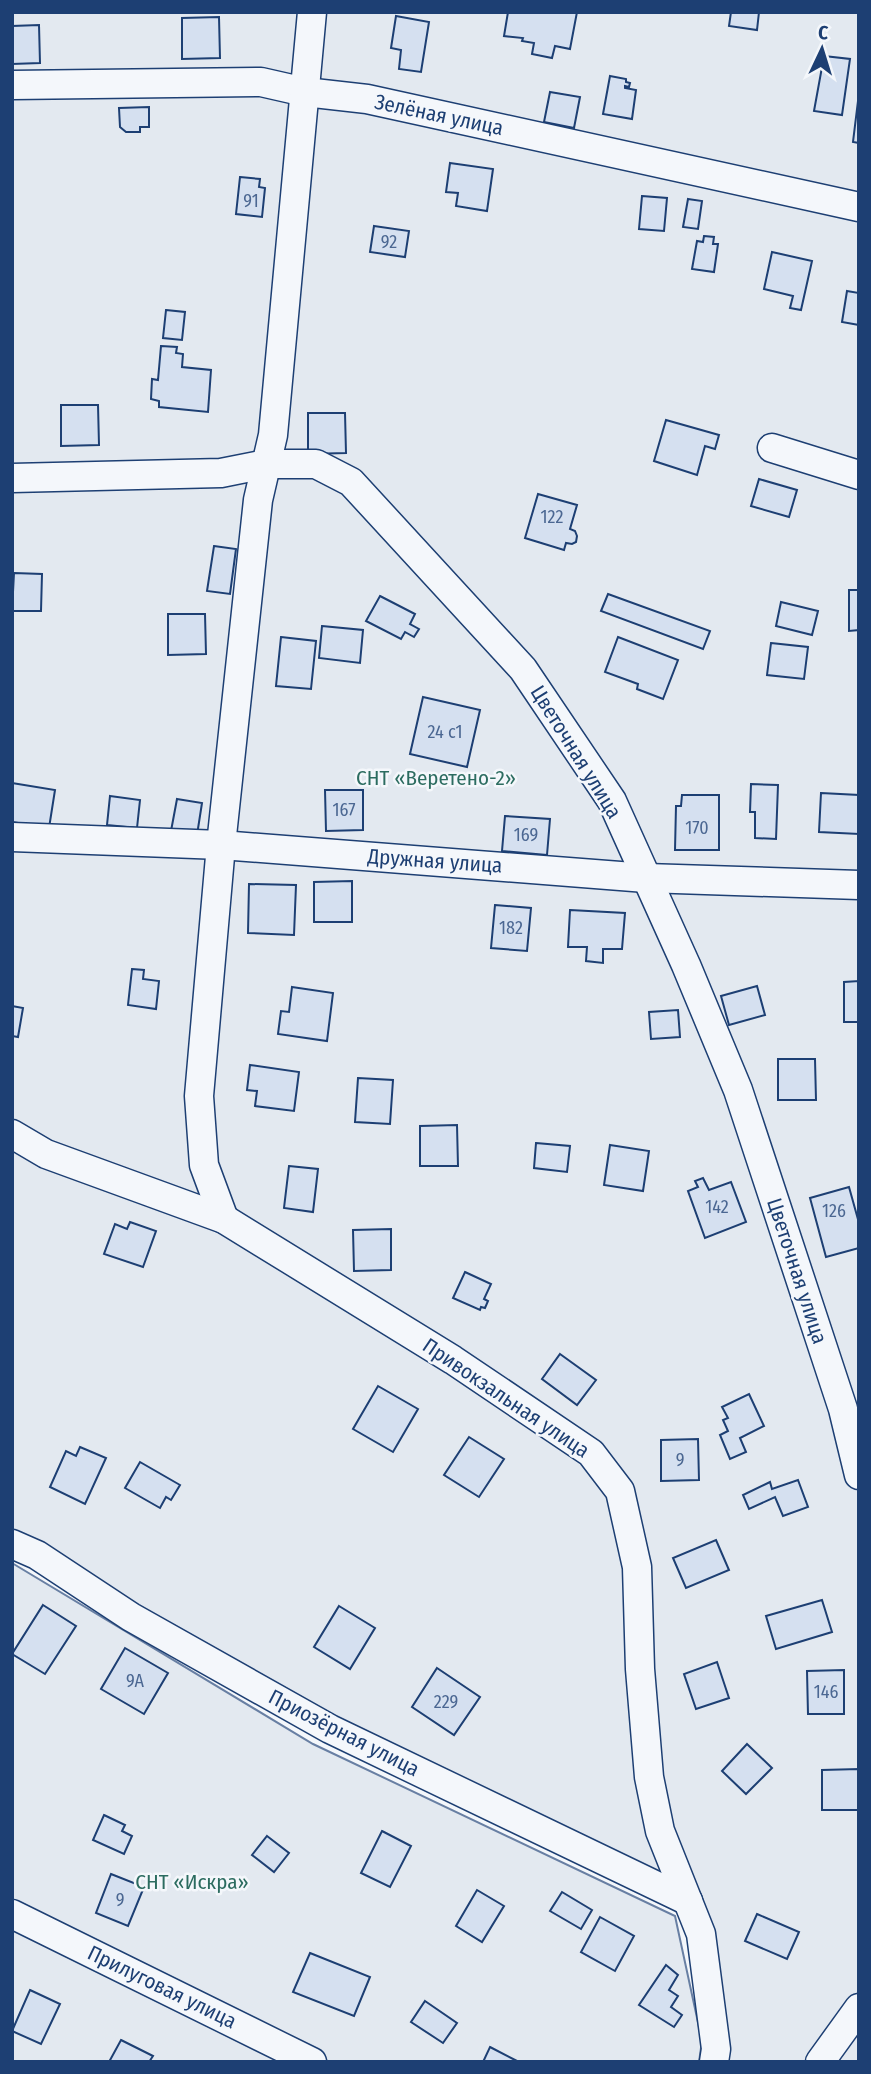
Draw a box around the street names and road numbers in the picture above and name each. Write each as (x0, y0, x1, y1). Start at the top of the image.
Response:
street label: Зелёная улица (372, 89, 506, 141)
street label: Цветочная улица (525, 681, 627, 823)
street label: Дружная улица (366, 843, 503, 879)
street label: Цветочная улица (761, 1195, 833, 1347)
street label: Привокзальная улица (418, 1332, 594, 1464)
street label: Приозёрная улица (264, 1684, 424, 1782)
street label: Прилуговая улица (83, 1940, 241, 2034)

